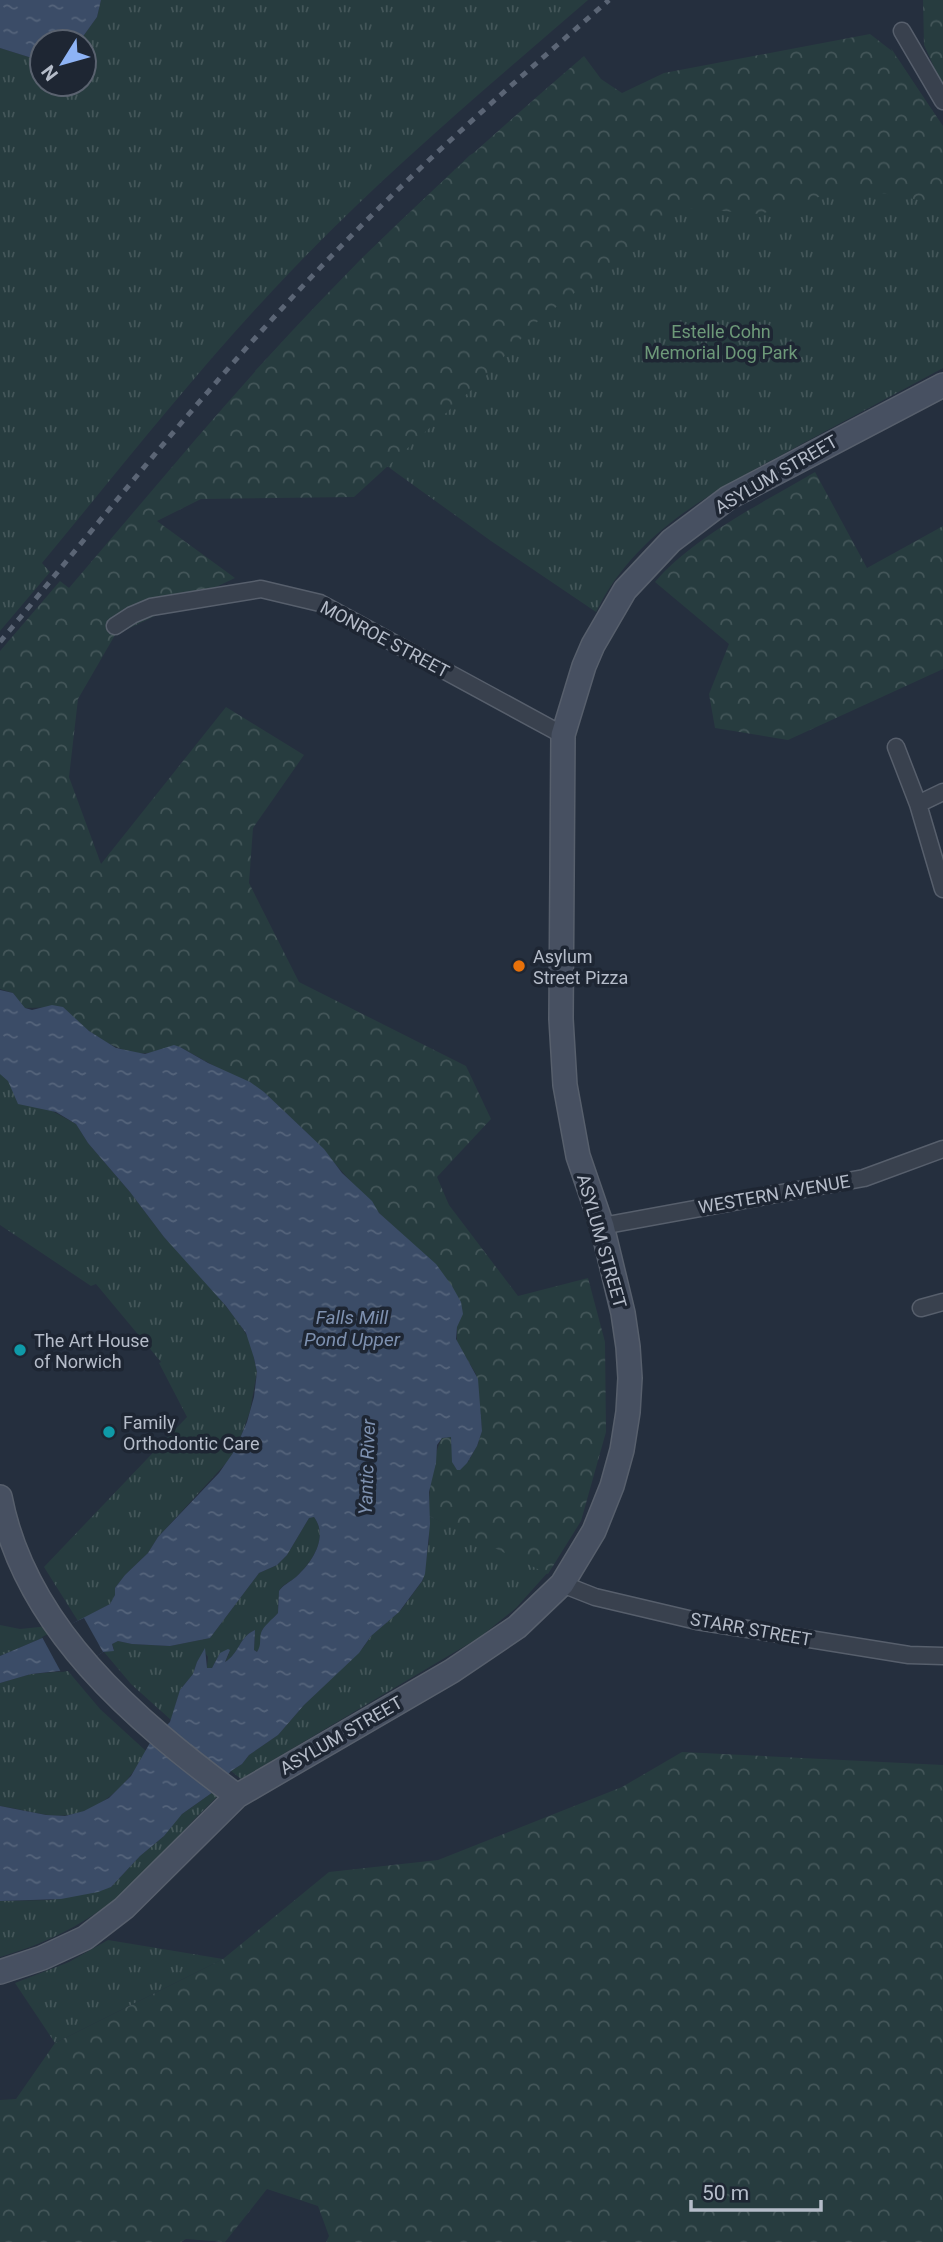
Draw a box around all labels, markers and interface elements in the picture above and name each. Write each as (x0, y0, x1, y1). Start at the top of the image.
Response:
north arrow (28, 28, 98, 98)
text: N (37, 61, 63, 85)
park label: Estelle Cohn Memorial Dog Park (644, 321, 799, 363)
street label: ASYLUM STREET (711, 430, 841, 518)
street label: MONROE STREET (317, 596, 453, 682)
place label: Asylum Street Pizza (533, 946, 628, 988)
marker: Asylum Street Pizza (511, 958, 527, 974)
street label: WESTERN AVENUE (697, 1170, 851, 1218)
street label: ASYLUM STREET (573, 1172, 631, 1311)
water label: Falls Mill Pond Upper (304, 1306, 401, 1351)
place label: The Art House of Norwich (34, 1330, 149, 1372)
marker: The Art House of Norwich (12, 1342, 28, 1358)
place label: Family Orthodontic Care (123, 1412, 260, 1454)
water label: Yantic River (354, 1418, 380, 1515)
marker: Family Orthodontic Care (101, 1424, 117, 1440)
street label: STARR STREET (689, 1608, 814, 1650)
street label: ASYLUM STREET (276, 1691, 406, 1779)
scale bar (691, 2168, 820, 2212)
text: 50 m (702, 2181, 749, 2205)

